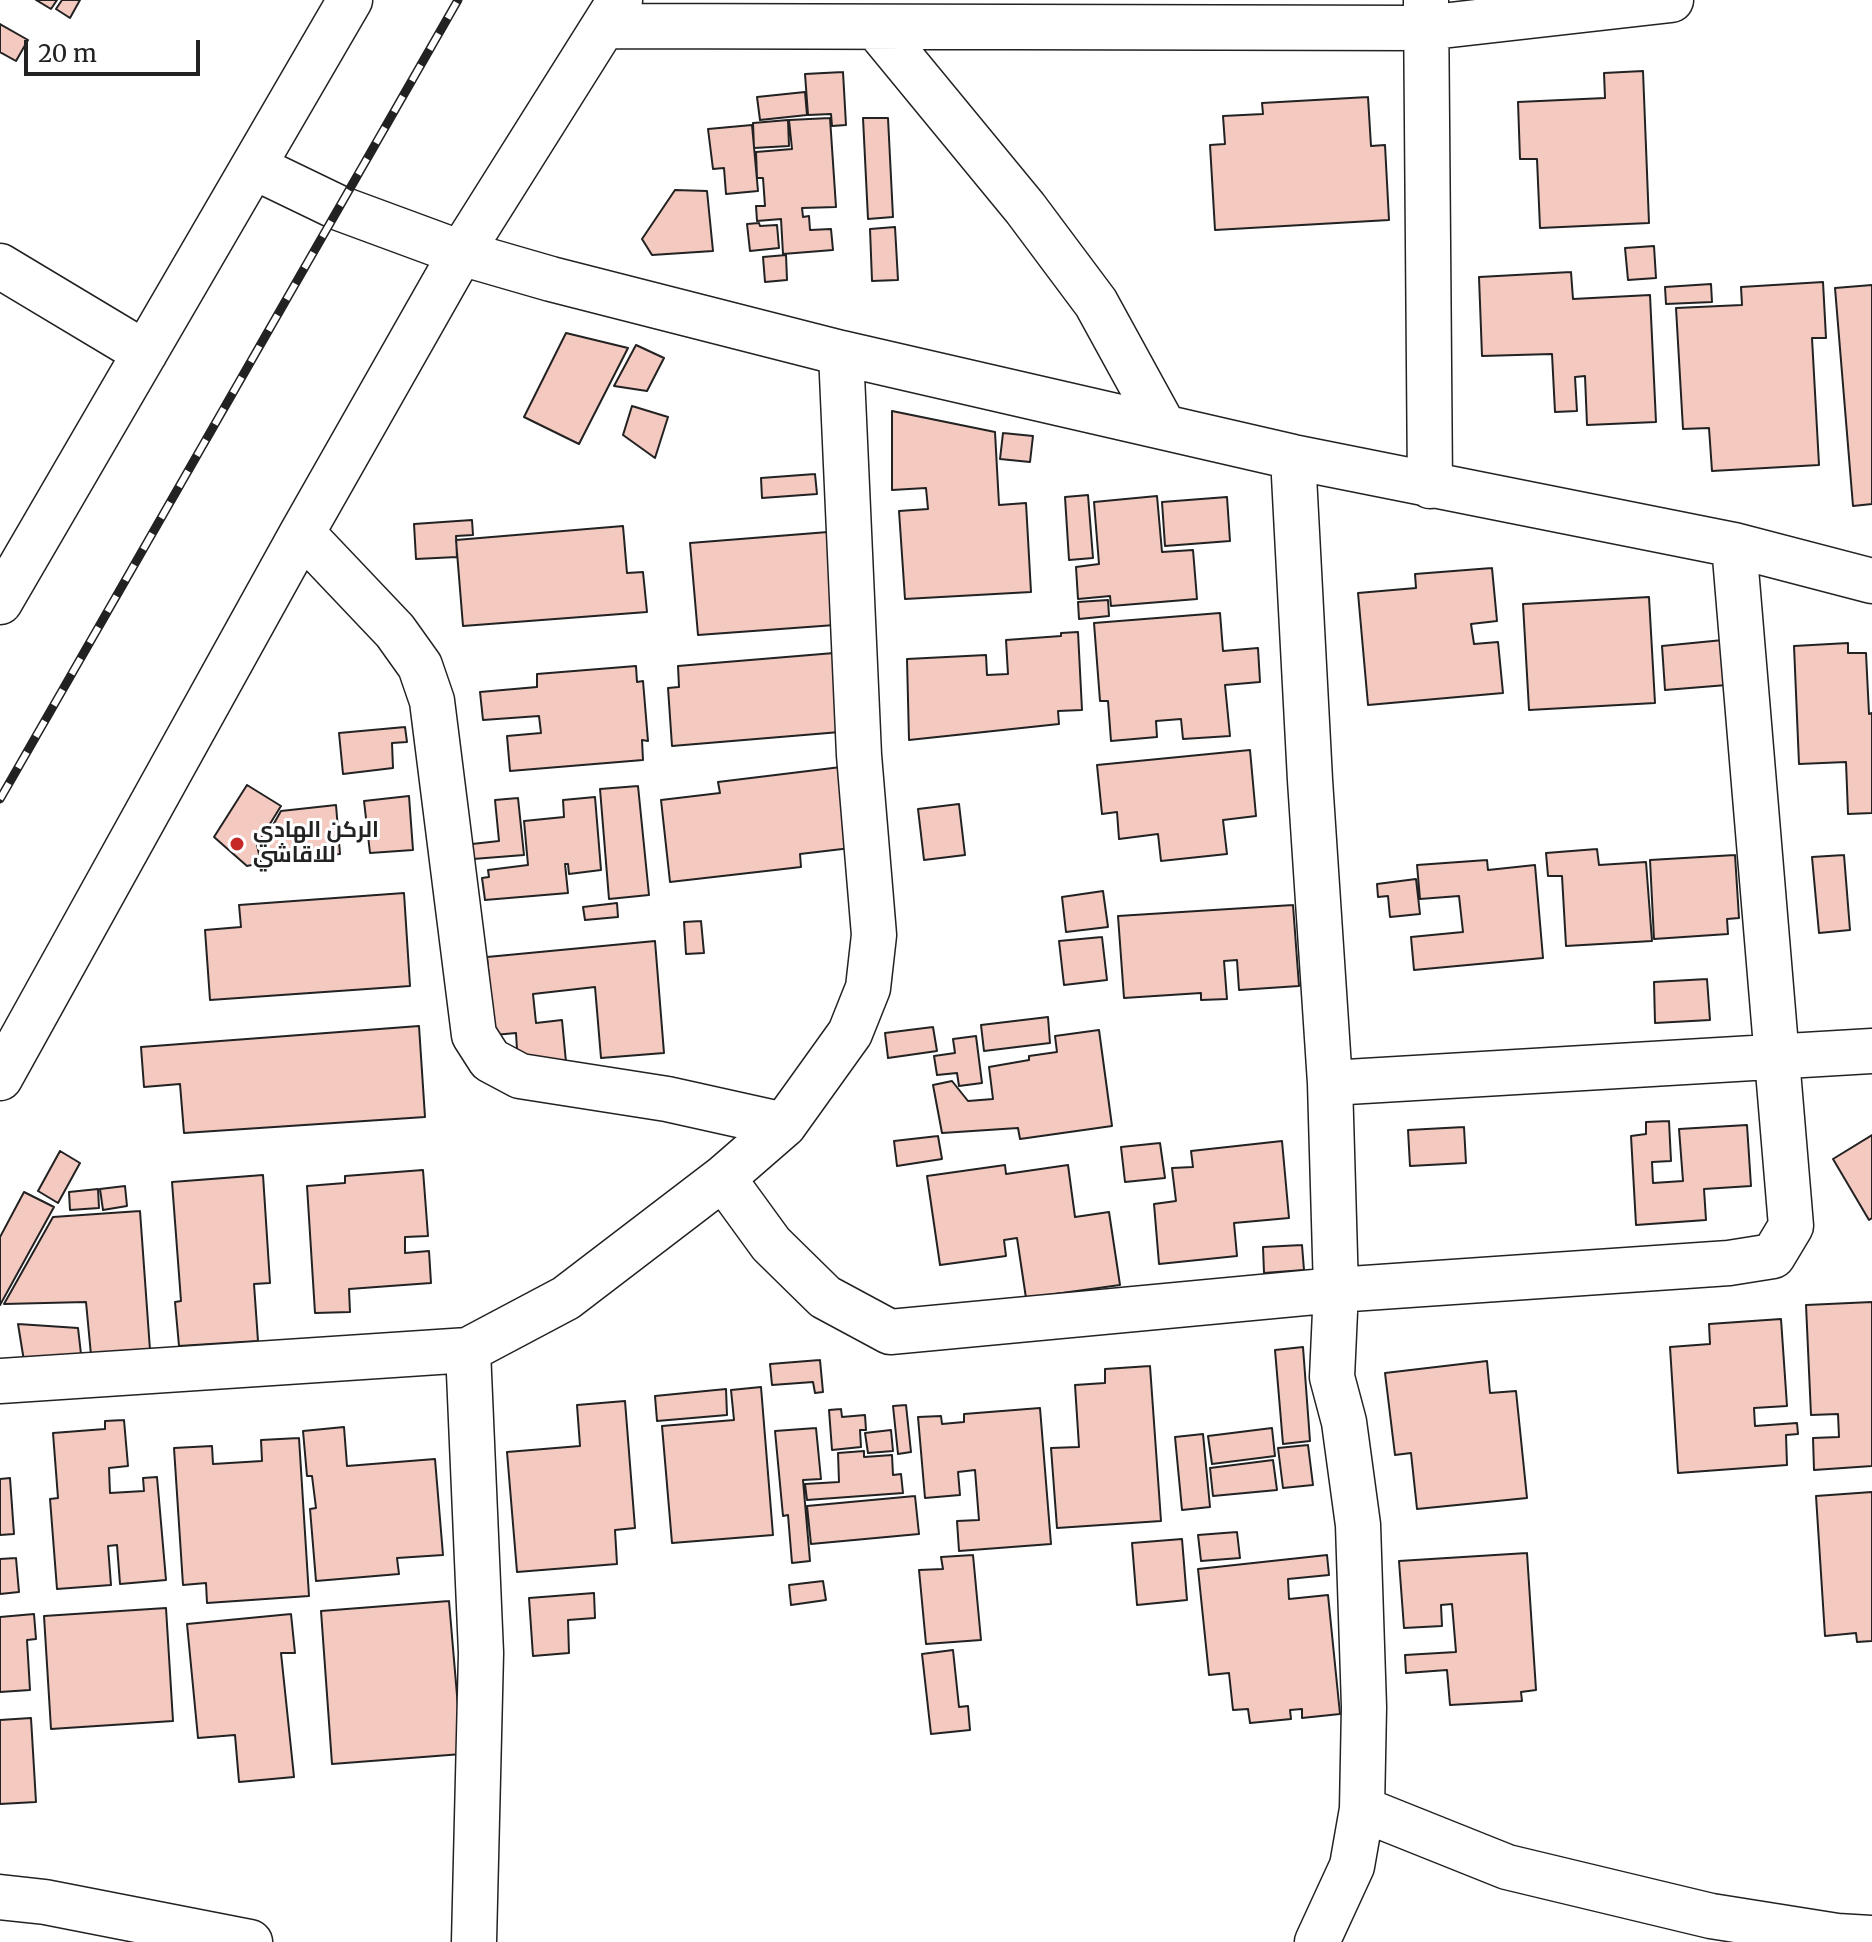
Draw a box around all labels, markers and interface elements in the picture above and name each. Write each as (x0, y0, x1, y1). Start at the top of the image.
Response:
scale bar (28, 24, 204, 74)
text: 20 m (38, 38, 97, 69)
place label: الركن الهادي للاقاشي (253, 818, 379, 870)
marker: الركن الهادي للاقاشي (228, 835, 246, 853)

